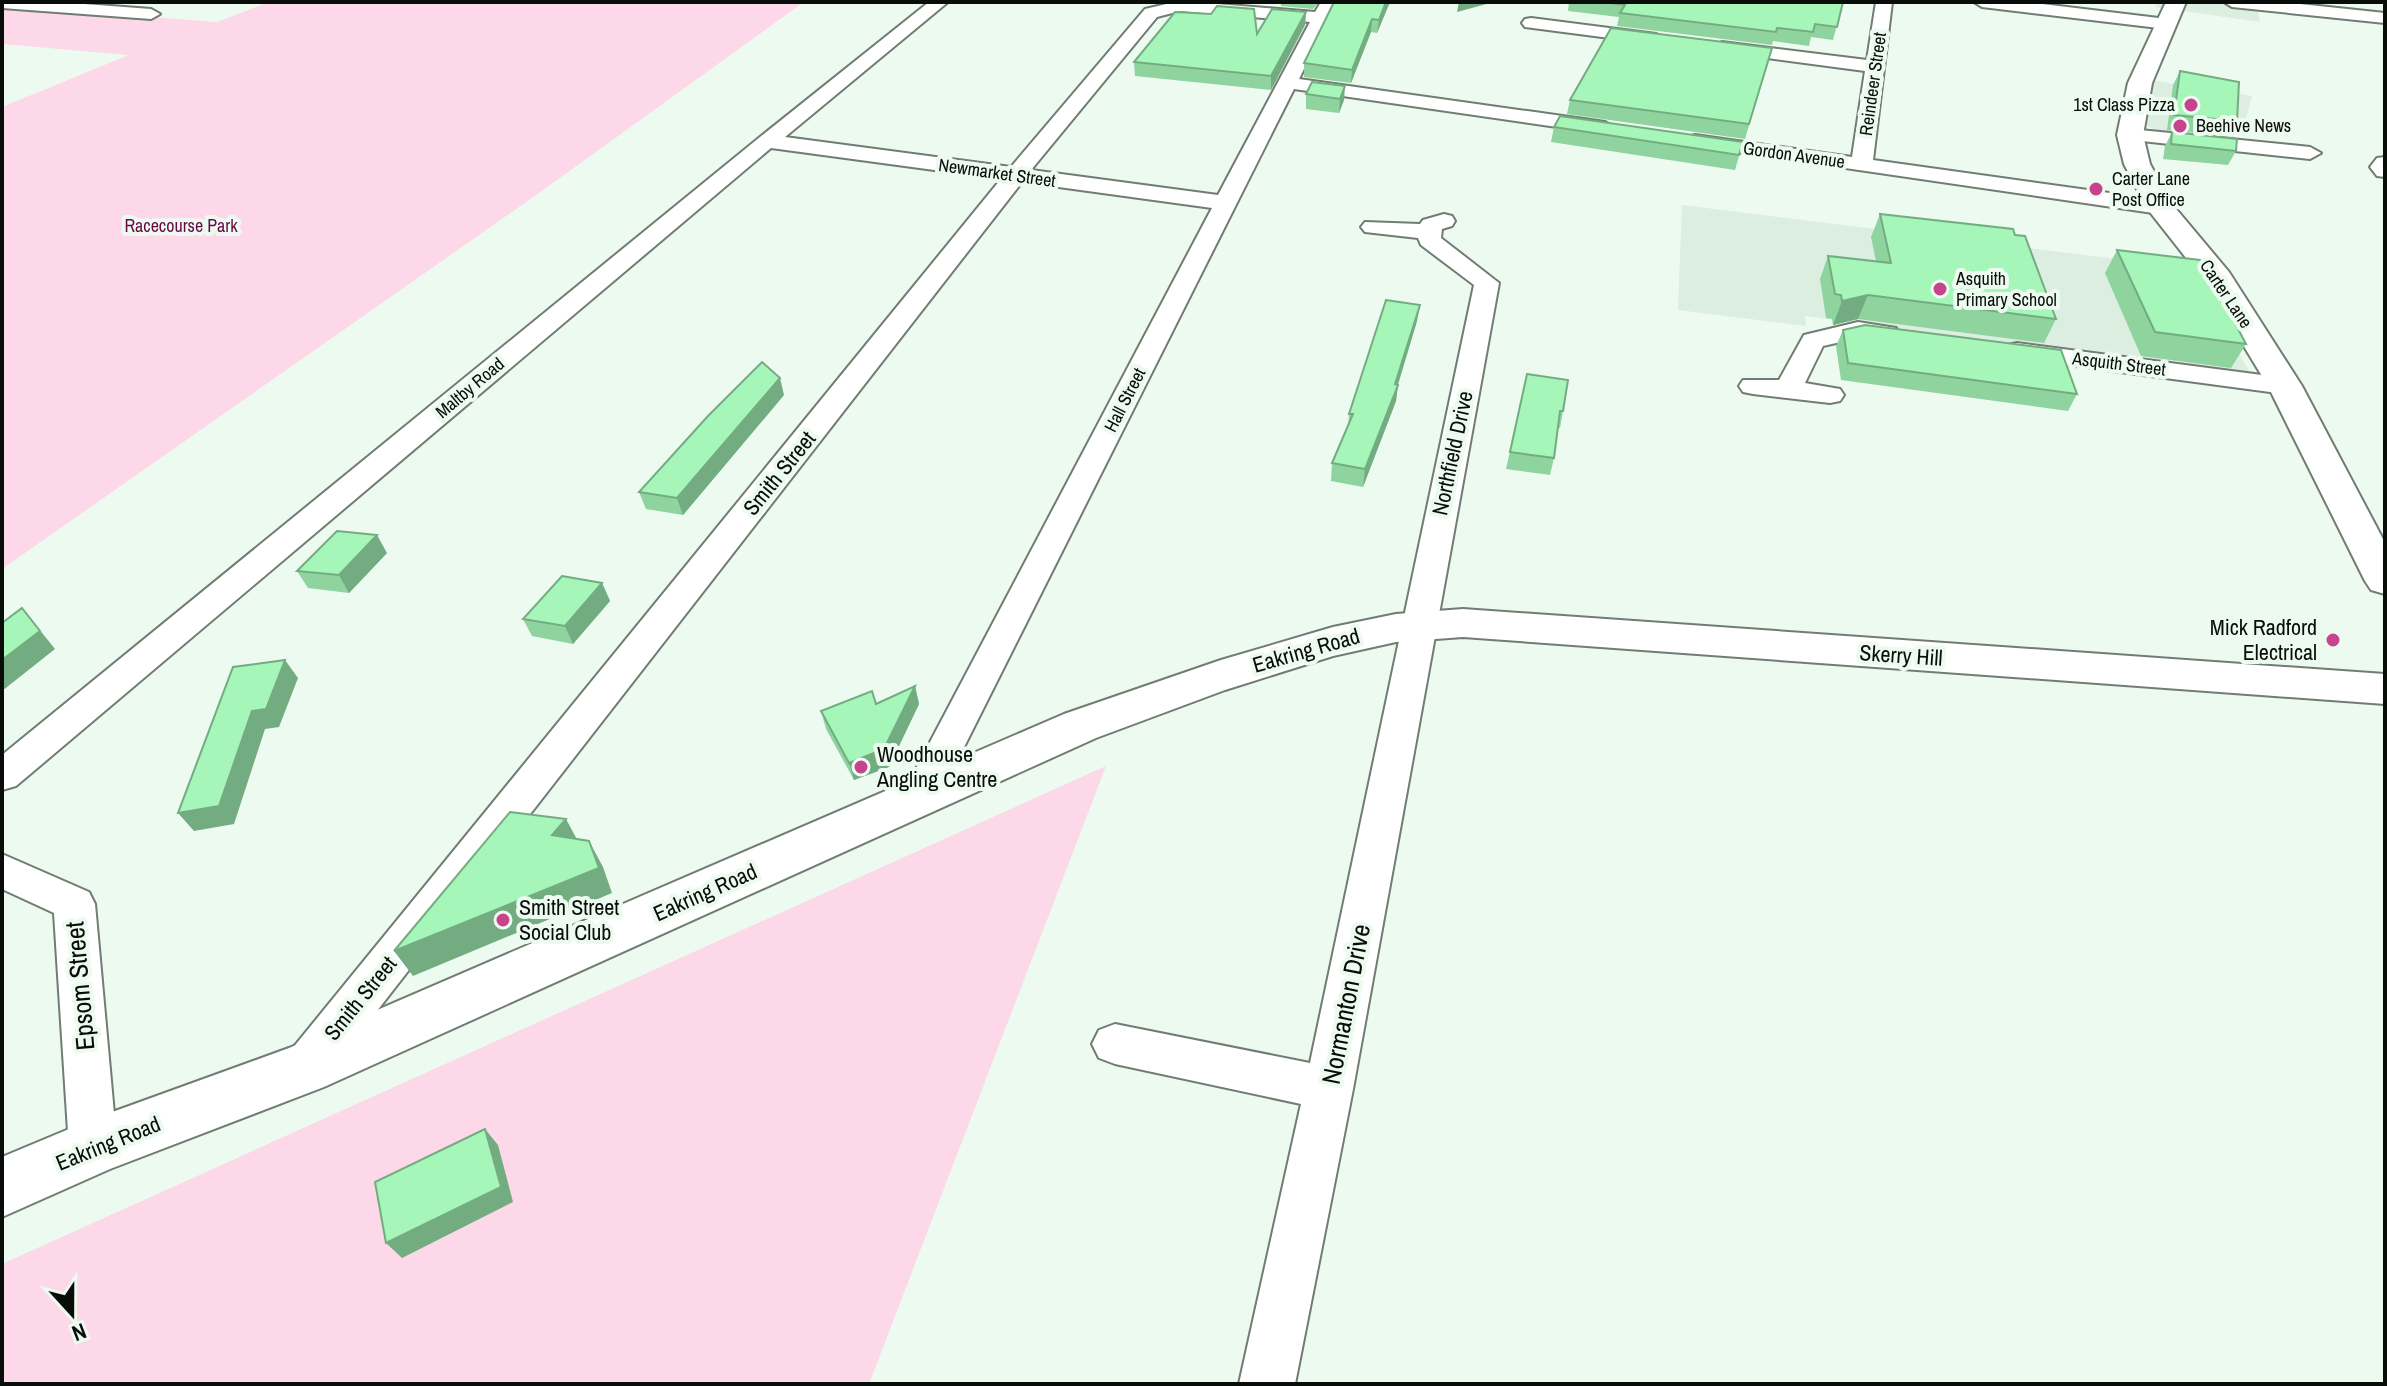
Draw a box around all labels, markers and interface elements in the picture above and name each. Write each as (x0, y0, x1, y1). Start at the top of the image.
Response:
street label: Reindeer Street (1853, 31, 1892, 137)
place label: 1st Class Pizza (2073, 92, 2175, 117)
marker: 1st Class Pizza (2182, 96, 2200, 114)
place label: Beehive News (2196, 113, 2291, 138)
marker: Beehive News (2171, 117, 2189, 135)
street label: Gordon Avenue (1742, 135, 1846, 174)
street label: Newmarket Street (937, 152, 1057, 193)
place label: Carter Lane Post Office (2112, 166, 2190, 212)
marker: Carter Lane Post Office (2087, 180, 2105, 198)
park label: Racecourse Park (124, 213, 238, 238)
street label: Carter Lane (2194, 254, 2259, 333)
place label: Asquith Primary School (1955, 266, 2057, 312)
marker: Asquith Primary School (1931, 280, 1949, 298)
street label: Asquith Street (2070, 345, 2167, 382)
street label: Maltby Road (430, 351, 509, 424)
street label: Hall Street (1098, 363, 1151, 436)
street label: Northfield Drive (1424, 388, 1480, 518)
street label: Smith Street (736, 425, 822, 521)
place label: Mick Radford Electrical (2210, 612, 2317, 667)
street label: Eakring Road (1249, 620, 1363, 680)
marker: Mick Radford Electrical (2324, 631, 2342, 649)
street label: Skerry Hill (1858, 637, 1944, 673)
place label: Woodhouse Angling Centre (876, 739, 997, 794)
marker: Woodhouse Angling Centre (852, 758, 870, 776)
street label: Eakring Road (649, 856, 761, 928)
place label: Smith Street Social Club (519, 892, 619, 947)
marker: Smith Street Social Club (494, 911, 512, 929)
street label: Epsom Street (56, 920, 103, 1052)
street label: Normanton Drive (1313, 921, 1378, 1087)
street label: Smith Street (317, 950, 403, 1046)
street label: Eakring Road (51, 1108, 165, 1178)
north arrow (32, 1274, 112, 1354)
text: N (68, 1316, 91, 1349)

